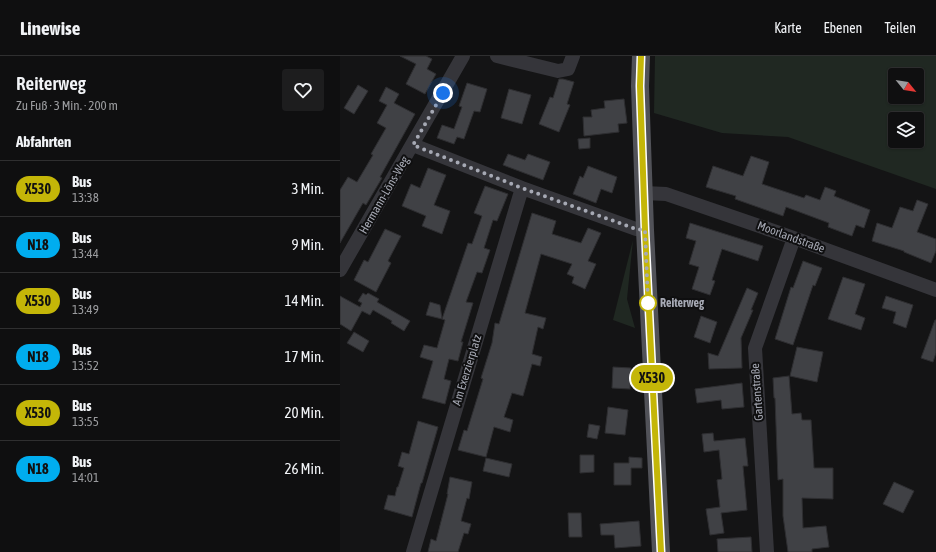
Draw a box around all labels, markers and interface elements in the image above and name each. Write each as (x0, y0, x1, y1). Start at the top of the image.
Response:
text: Linewise (20, 17, 80, 39)
text: Karte (774, 20, 801, 36)
text: Ebenen (823, 20, 862, 36)
text: Teilen (884, 20, 916, 36)
north arrow (888, 68, 924, 104)
map controls (888, 68, 924, 148)
button: heart (282, 69, 324, 111)
text: Reiterweg (16, 72, 86, 94)
your location (433, 83, 453, 103)
text: Zu Fuß · 3 Min. · 200 m (16, 98, 118, 113)
button: layers (888, 112, 924, 148)
text: Abfahrten (16, 133, 71, 150)
street label: Hermann-Löns-Weg (356, 153, 412, 236)
text: Bus (72, 173, 92, 190)
text: 3 Min. (291, 180, 324, 197)
text: X530 (25, 181, 51, 197)
text: 13:38 (72, 190, 99, 205)
street label: Moorlandstraße (755, 218, 827, 256)
text: Bus (72, 229, 92, 246)
text: 9 Min. (291, 236, 324, 253)
text: N18 (27, 237, 49, 253)
text: 13:44 (72, 246, 99, 261)
text: Bus (72, 285, 92, 302)
text: 14 Min. (284, 292, 324, 309)
text: X530 (25, 293, 51, 309)
marker: Reiterweg (639, 294, 657, 312)
place label: Reiterweg (660, 296, 705, 310)
text: 13:49 (72, 302, 99, 317)
street label: Am Exerzierplatz (450, 332, 485, 407)
text: Bus (72, 341, 92, 358)
text: 17 Min. (284, 348, 324, 365)
text: N18 (27, 349, 49, 365)
text: 13:52 (72, 358, 99, 373)
street label: Gartenstraße (748, 363, 766, 421)
line badge: X530 (624, 365, 680, 391)
text: X530 (639, 370, 665, 386)
text: Bus (72, 397, 92, 414)
text: 20 Min. (284, 404, 324, 421)
text: X530 (25, 405, 51, 421)
text: 13:55 (72, 414, 99, 429)
text: Bus (72, 453, 92, 470)
text: 26 Min. (284, 460, 324, 477)
text: N18 (27, 461, 49, 477)
text: 14:01 (72, 470, 99, 485)

